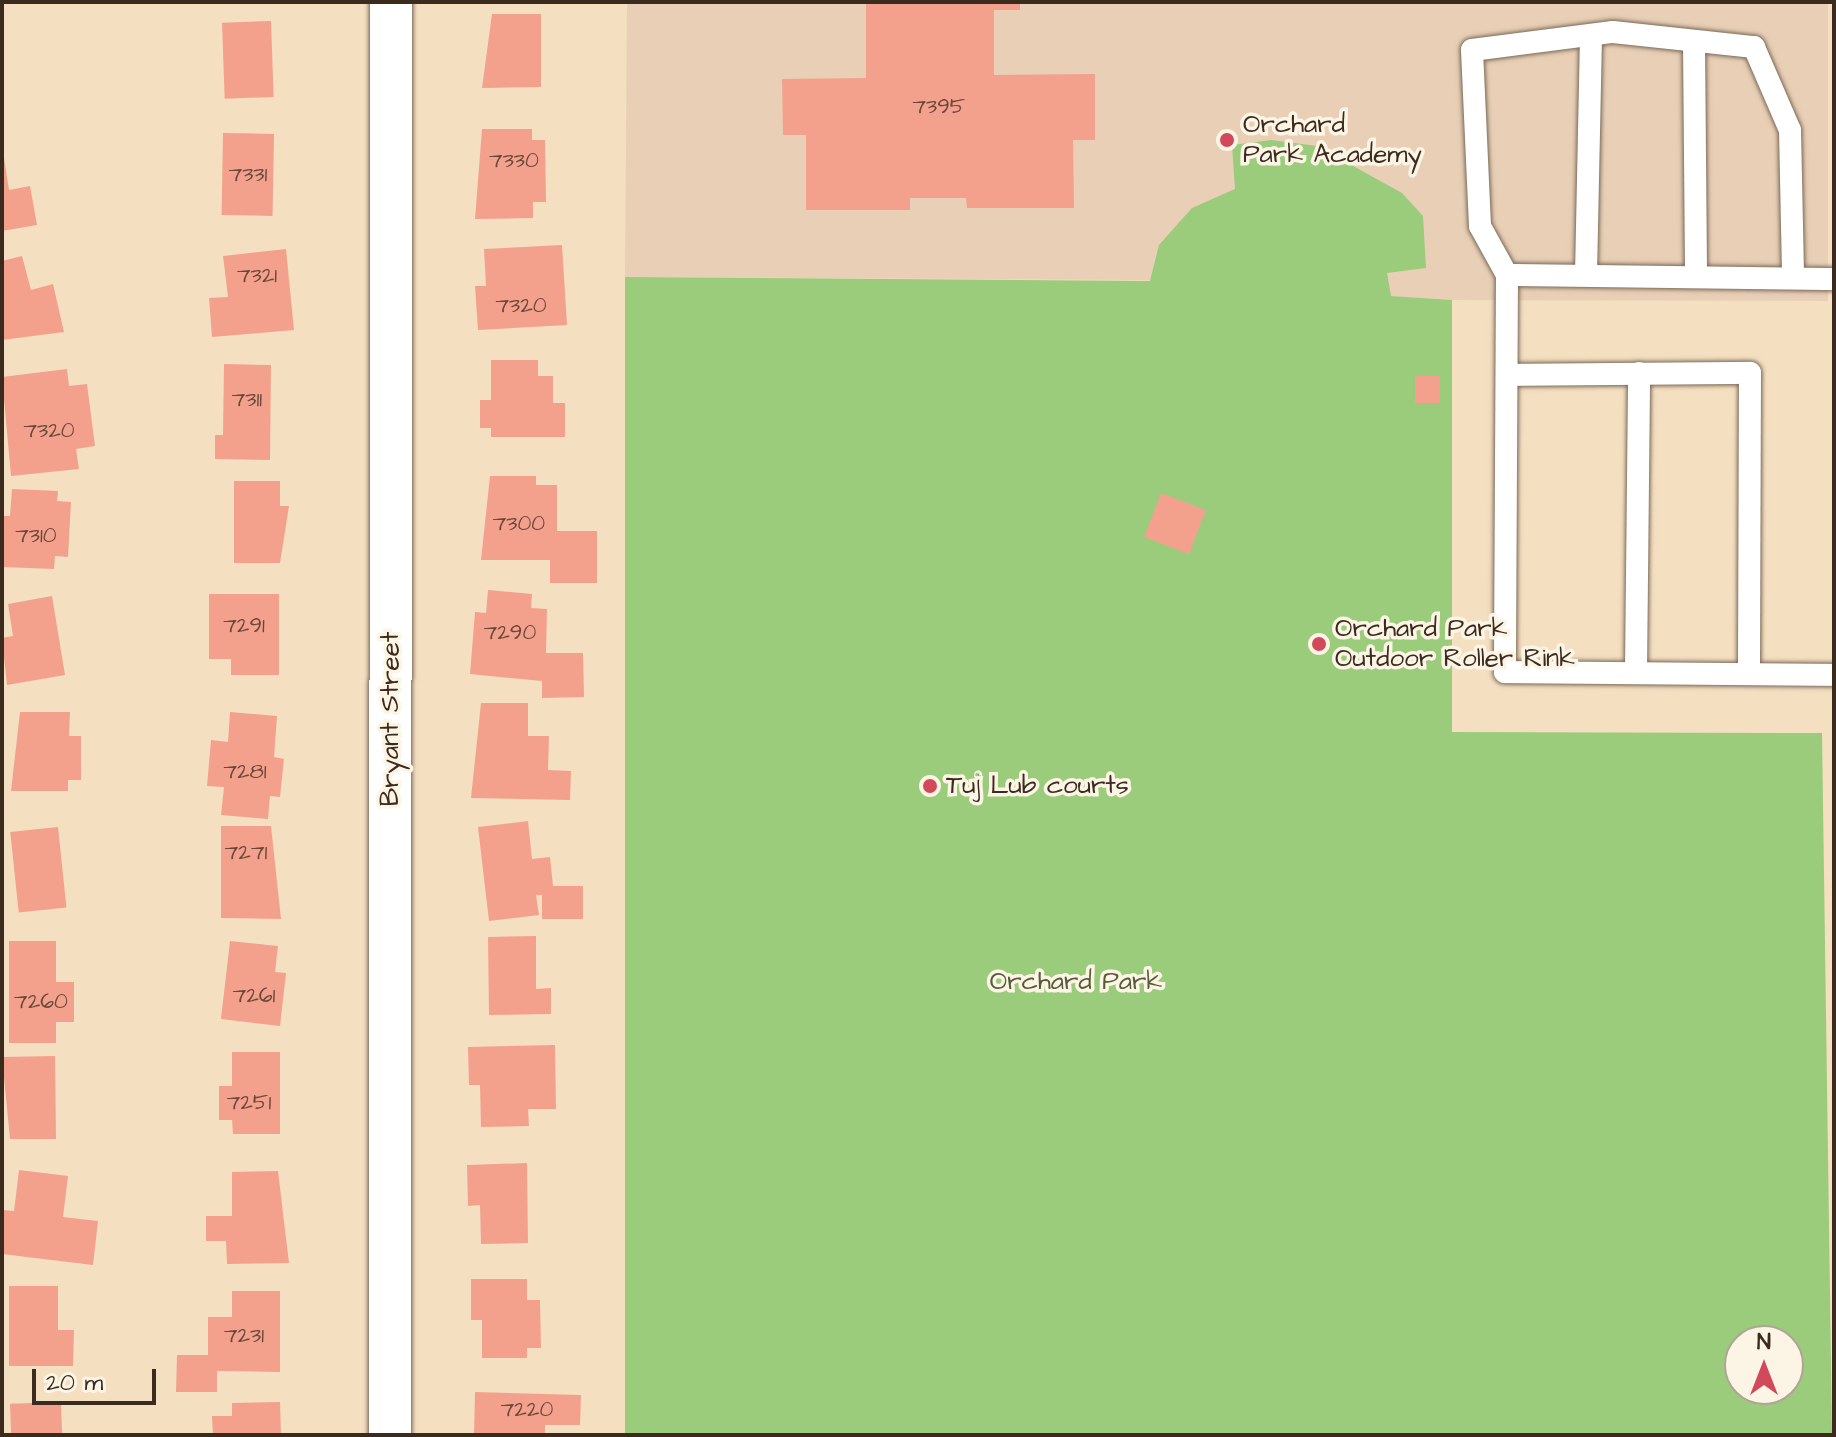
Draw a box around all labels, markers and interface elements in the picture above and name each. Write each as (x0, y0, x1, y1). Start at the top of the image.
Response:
house number: 7395 (913, 94, 965, 120)
place label: Orchard Park Academy (1243, 109, 1422, 170)
marker: Orchard Park Academy (1218, 131, 1236, 149)
house number: 7330 (489, 148, 539, 174)
house number: 7331 (229, 162, 267, 188)
house number: 7321 (237, 263, 277, 289)
house number: 7320 (495, 293, 547, 319)
house number: 7311 (232, 387, 262, 413)
house number: 7320 (23, 418, 75, 444)
house number: 7300 (493, 511, 545, 537)
house number: 7310 (15, 523, 57, 549)
house number: 7291 (223, 613, 265, 639)
place label: Orchard Park Outdoor Roller Rink (1335, 613, 1575, 674)
house number: 7290 (484, 620, 536, 646)
street label: Bryant Street (375, 632, 407, 806)
marker: Orchard Park Outdoor Roller Rink (1310, 635, 1328, 653)
house number: 7281 (223, 759, 267, 785)
place label: Tuj Lub courts (946, 770, 1129, 802)
marker: Tuj Lub courts (921, 777, 939, 795)
house number: 7271 (225, 840, 267, 866)
park label: Orchard Park (990, 966, 1162, 998)
house number: 7261 (233, 983, 275, 1009)
house number: 7260 (14, 989, 68, 1015)
house number: 7251 (227, 1090, 271, 1116)
house number: 7231 (224, 1323, 264, 1349)
north arrow (1724, 1325, 1804, 1405)
text: N (1757, 1327, 1771, 1358)
scale bar (36, 1353, 160, 1403)
text: 20 m (46, 1366, 103, 1400)
house number: 7220 (501, 1397, 553, 1423)

